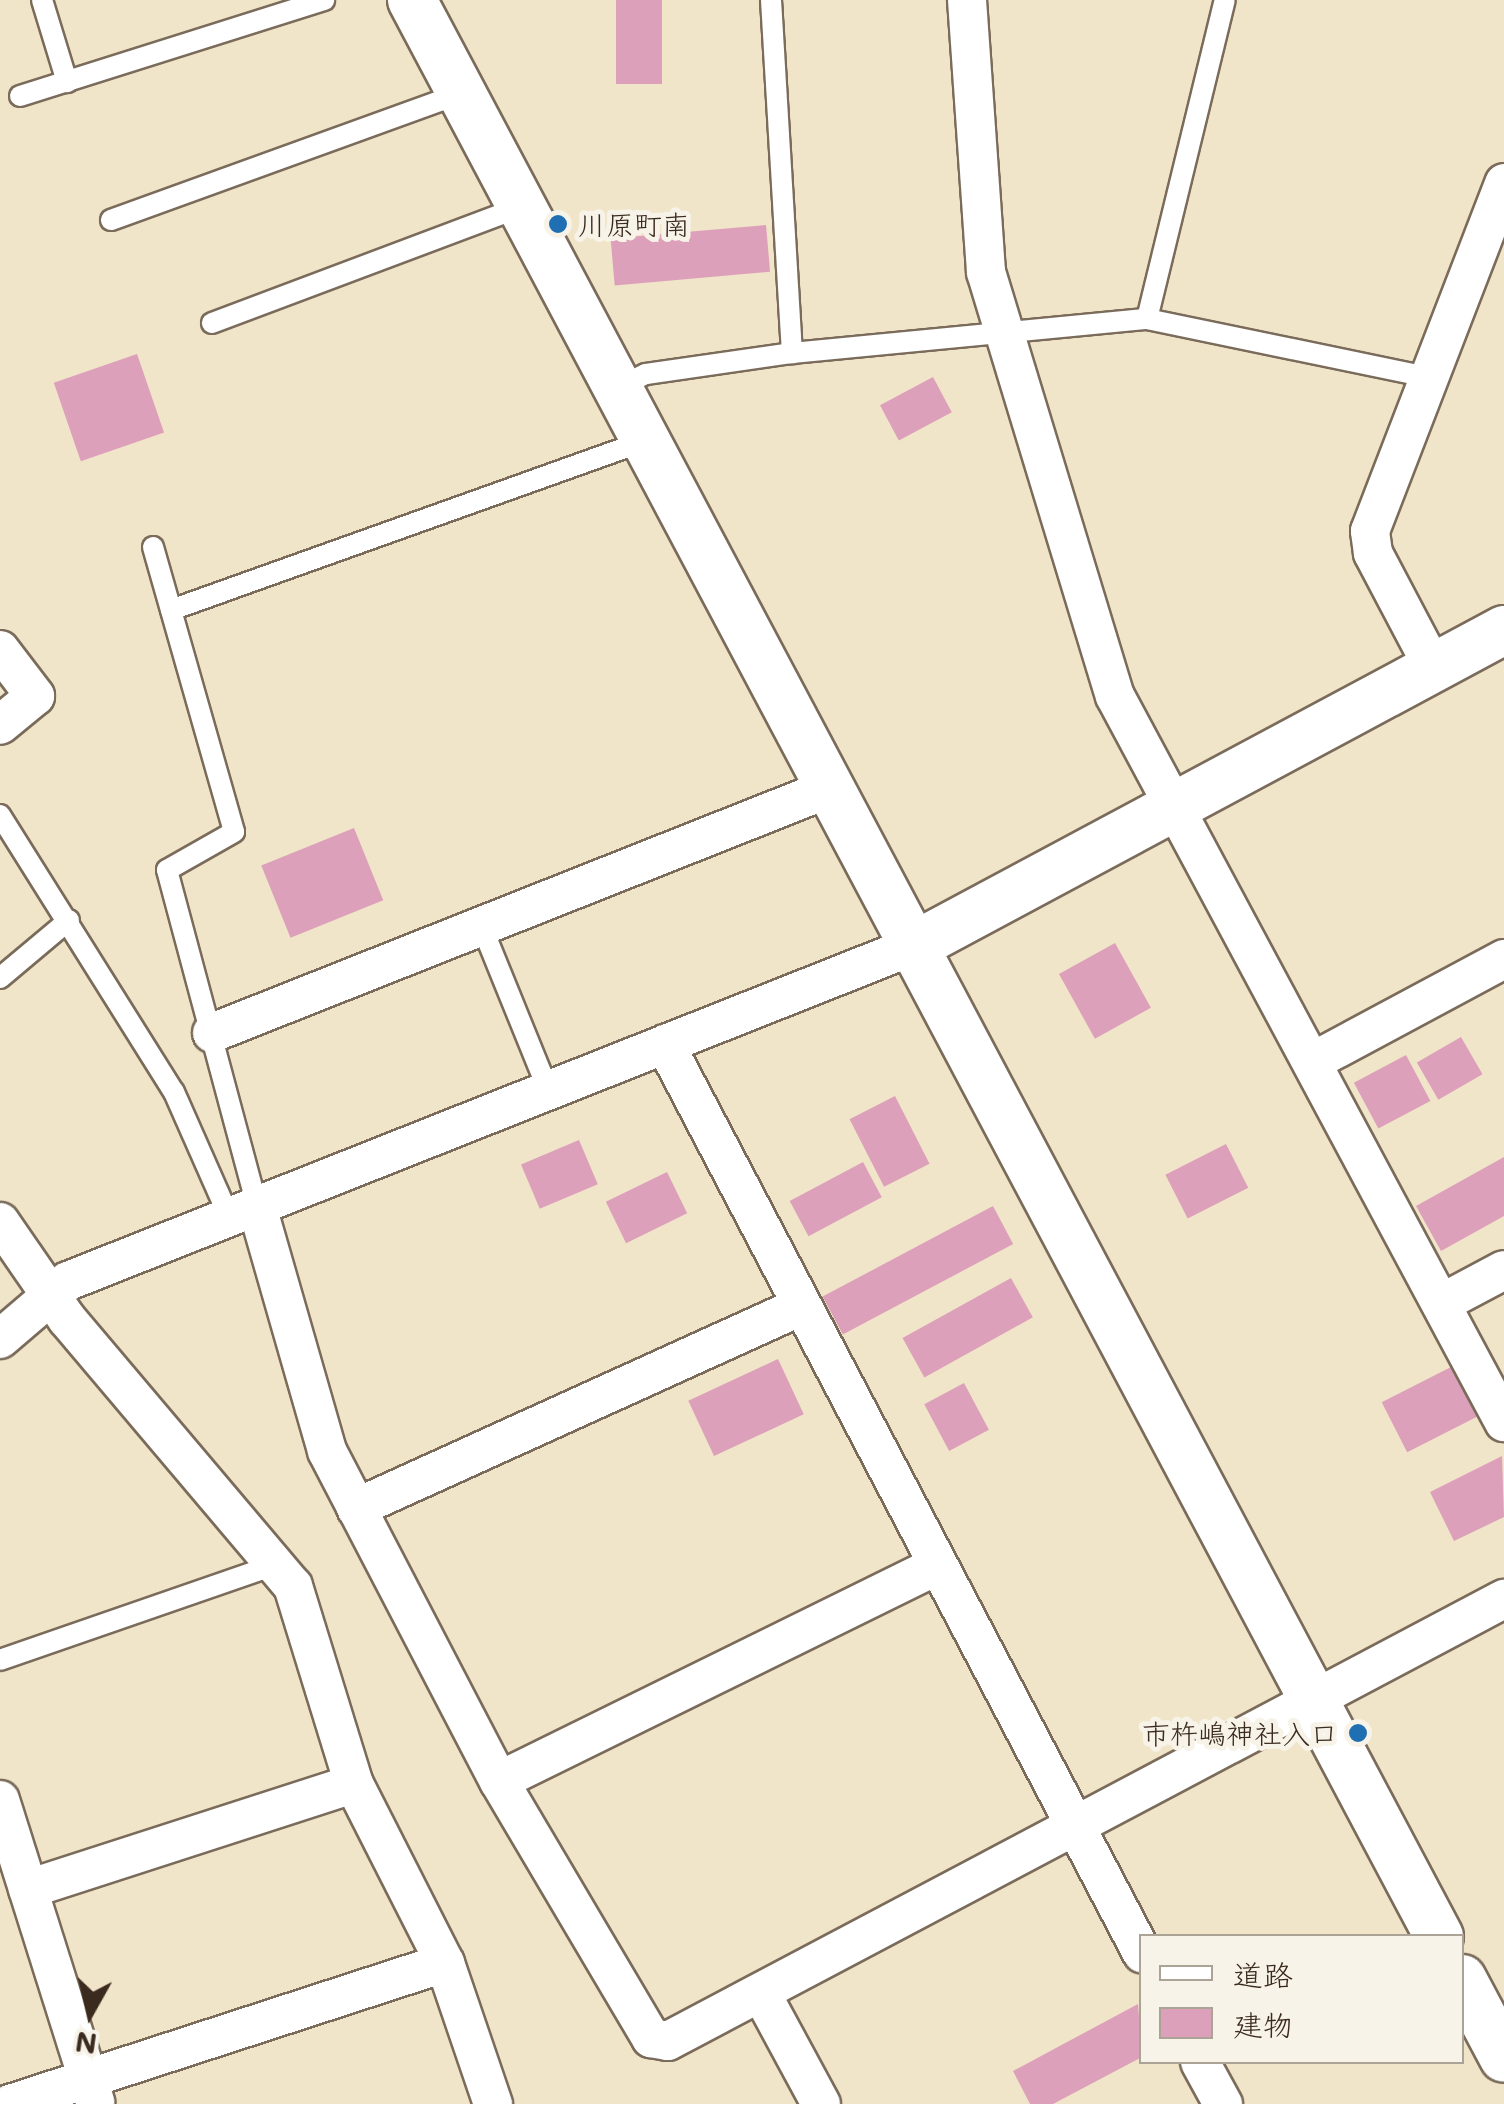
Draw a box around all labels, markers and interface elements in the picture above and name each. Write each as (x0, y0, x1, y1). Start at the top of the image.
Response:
place label: 川原町南 (578, 207, 690, 241)
marker: 川原町南 (547, 213, 569, 235)
place label: 市杵嶋神社入口 (1142, 1716, 1338, 1750)
marker: 市杵嶋神社入口 (1347, 1722, 1369, 1744)
legend (1139, 1934, 1464, 2064)
text: 道路 (1233, 1954, 1293, 1994)
north arrow (40, 1964, 140, 2064)
text: 建物 (1233, 2004, 1293, 2044)
text: N (73, 2024, 99, 2063)

